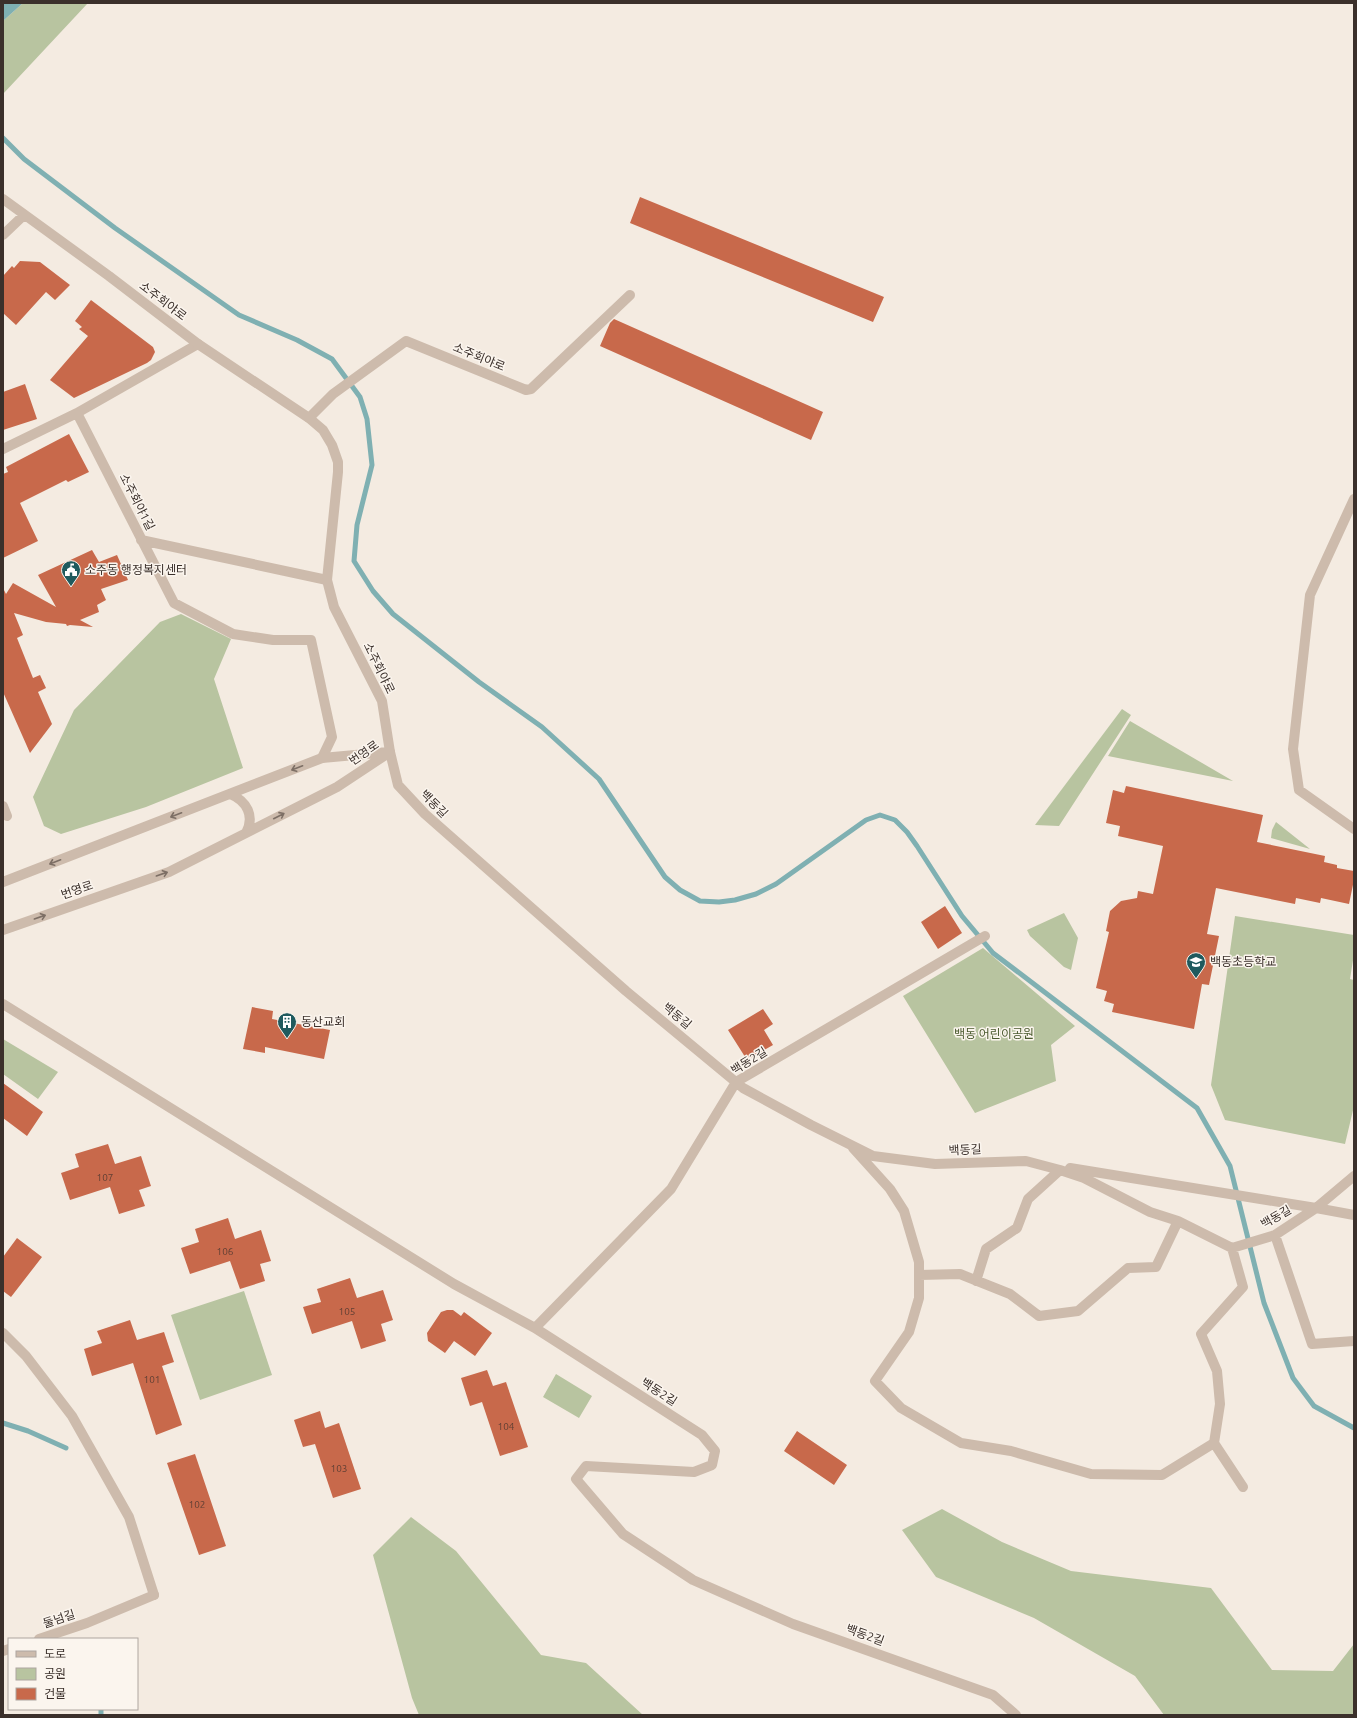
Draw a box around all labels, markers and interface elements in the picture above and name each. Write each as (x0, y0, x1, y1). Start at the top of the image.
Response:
street label: 소주회야로 (137, 279, 189, 322)
street label: 소주회야로 (451, 340, 507, 373)
street label: 소주회야1길 (118, 471, 157, 532)
public building icon: 소주동 행정복지센터 (60, 559, 82, 587)
place label: 소주동 행정복지센터 (85, 563, 187, 576)
street label: 소주회야로 (362, 640, 397, 695)
street label: 번영로 (346, 738, 381, 767)
one-way arrow (292, 765, 304, 773)
street label: 백동길 (418, 787, 451, 820)
one-way arrow (170, 812, 182, 820)
one-way arrow (273, 812, 285, 819)
one-way arrow (49, 859, 61, 867)
one-way arrow (156, 870, 169, 877)
street label: 번영로 (59, 878, 95, 901)
one-way arrow (33, 913, 46, 920)
school or university icon: 백동초등학교 (1185, 951, 1207, 979)
place label: 백동초등학교 (1210, 955, 1276, 968)
street label: 백동길 (660, 1000, 694, 1031)
building icon: 동산교회 (276, 1011, 298, 1039)
place label: 동산교회 (301, 1015, 345, 1028)
park label: 백동 어린이공원 (954, 1027, 1034, 1040)
street label: 백동2길 (728, 1044, 769, 1077)
street label: 백동길 (948, 1142, 982, 1157)
house number: 107 (97, 1172, 113, 1183)
street label: 백동길 (1258, 1203, 1293, 1230)
house number: 106 (217, 1246, 234, 1257)
house number: 105 (339, 1306, 355, 1317)
house number: 101 (144, 1374, 160, 1385)
street label: 백동2길 (639, 1375, 680, 1408)
house number: 104 (498, 1421, 515, 1432)
house number: 103 (331, 1463, 347, 1474)
house number: 102 (189, 1499, 205, 1510)
street label: 둘넘길 (41, 1607, 77, 1630)
street label: 백동2길 (844, 1622, 886, 1647)
legend (8, 1638, 138, 1710)
text: 도로 (44, 1647, 66, 1660)
text: 공원 (44, 1667, 66, 1680)
text: 건물 (44, 1687, 66, 1700)

